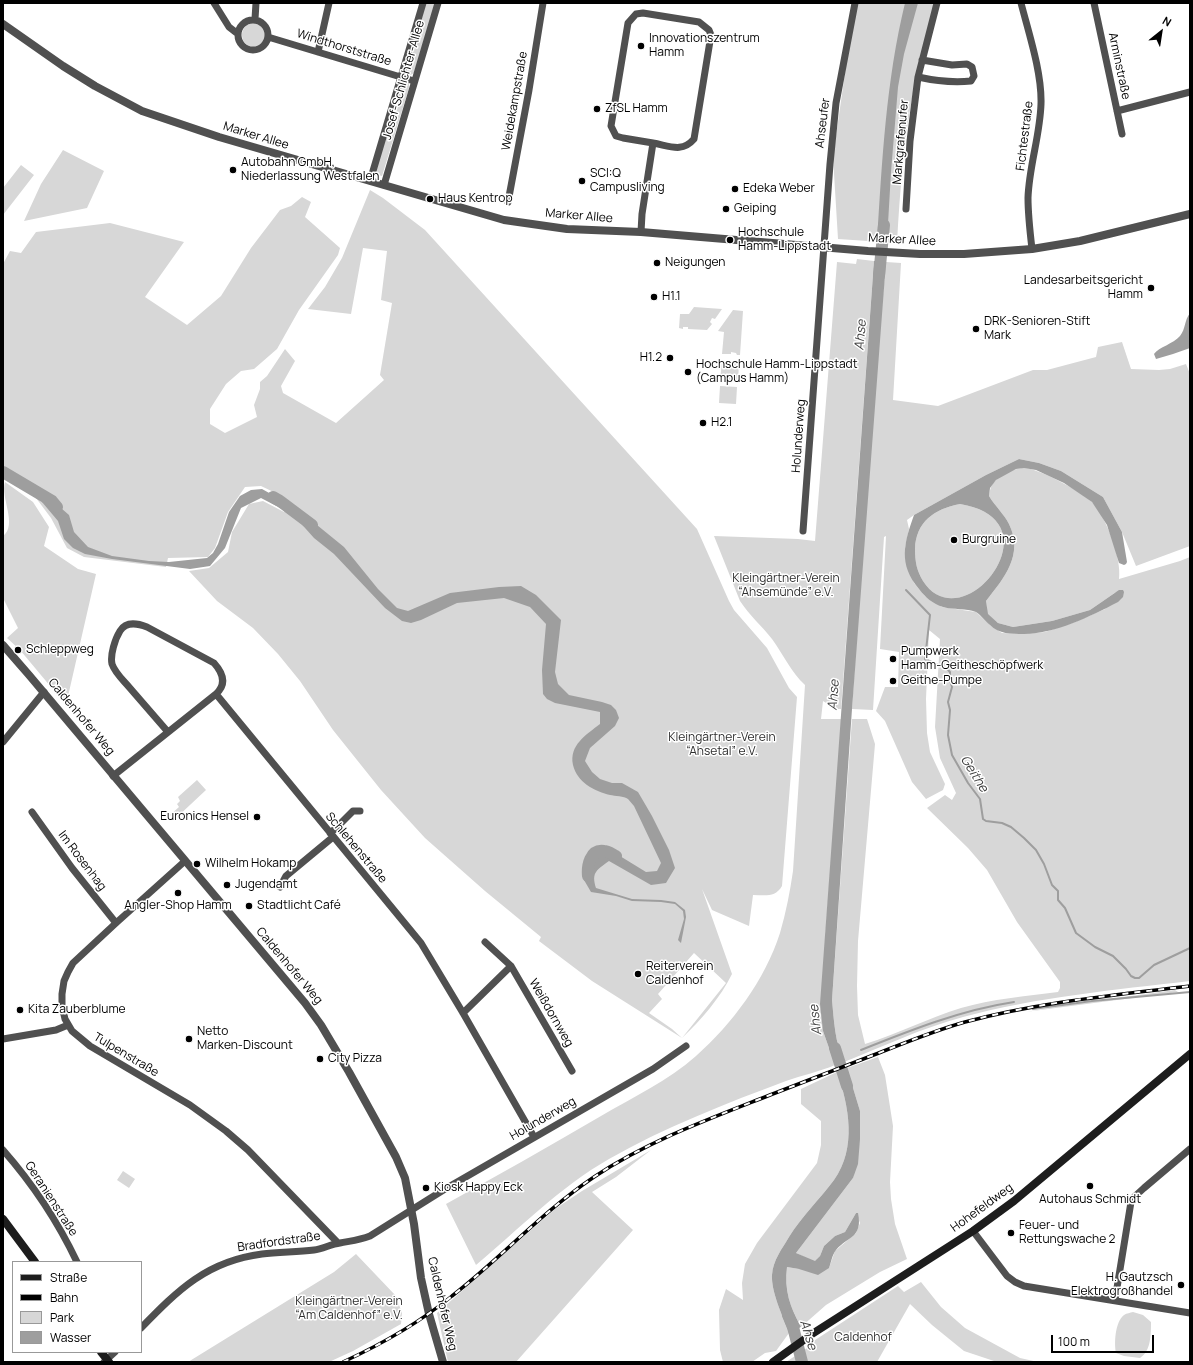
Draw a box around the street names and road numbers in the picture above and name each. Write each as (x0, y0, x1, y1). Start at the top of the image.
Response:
street label: Josef-Schlichter-Allee (380, 19, 428, 141)
street label: Windthorststraße (295, 27, 393, 69)
street label: Arminstraße (1105, 31, 1133, 101)
street label: Weidekampstraße (499, 50, 531, 152)
street label: Ahseufer (813, 97, 833, 149)
street label: Markgrafenufer (890, 99, 912, 185)
street label: Fichtestraße (1014, 100, 1036, 172)
street label: Marker Allee (221, 119, 291, 153)
street label: Marker Allee (545, 206, 613, 226)
street label: Marker Allee (868, 231, 936, 249)
street label: Holunderweg (789, 399, 809, 473)
street label: Caldenhofer Weg (45, 676, 117, 758)
street label: Schlehenstraße (322, 810, 390, 886)
street label: Im Rosenhag (55, 828, 109, 894)
street label: Caldenhofer Weg (253, 925, 325, 1007)
street label: Weißdornweg (526, 976, 576, 1050)
street label: Tulpenstraße (91, 1030, 161, 1080)
street label: Holunderweg (507, 1094, 579, 1144)
street label: Geranienstraße (21, 1159, 81, 1239)
street label: Hohefeldweg (948, 1181, 1016, 1235)
street label: Bradfordstraße (237, 1229, 321, 1255)
street label: Caldenhofer Weg (424, 1256, 460, 1352)

